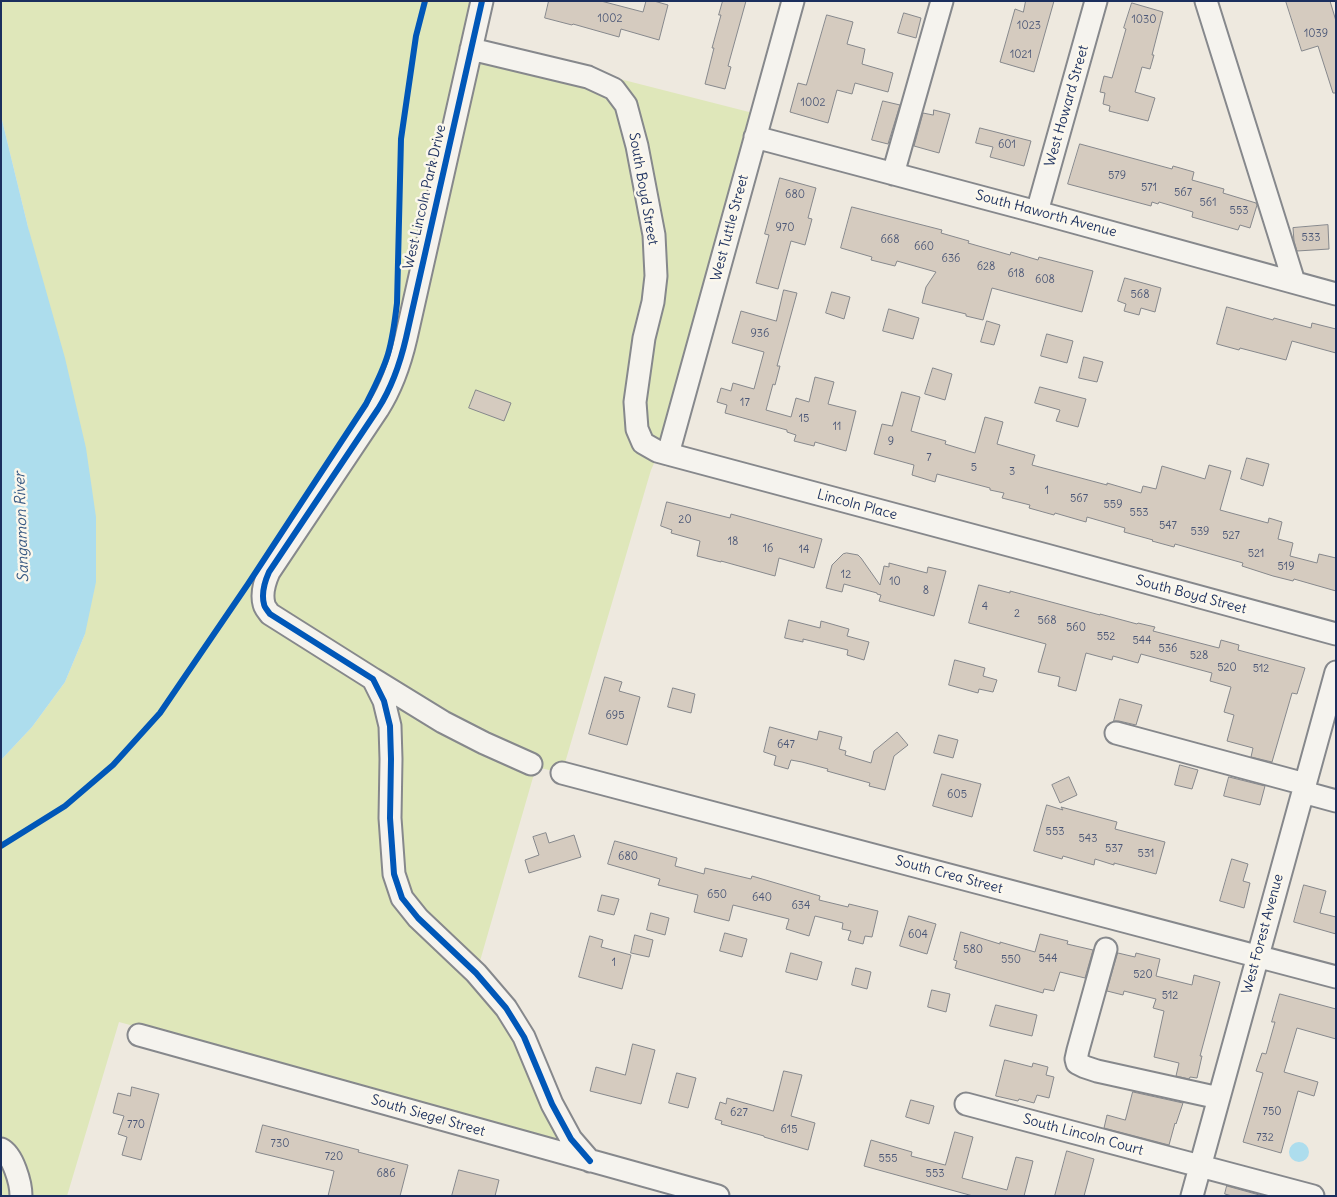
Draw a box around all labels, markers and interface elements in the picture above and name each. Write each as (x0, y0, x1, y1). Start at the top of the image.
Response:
house number: 1002 (598, 12, 622, 26)
house number: 1030 (1131, 13, 1157, 27)
house number: 1023 (1017, 19, 1041, 33)
house number: 1039 (1304, 27, 1328, 41)
street label: West Howard Street (1042, 43, 1092, 169)
house number: 1021 (1010, 48, 1032, 62)
house number: 1002 (801, 96, 825, 110)
street label: West Lincoln Park Drive (400, 123, 450, 271)
street label: South Boyd Street (625, 131, 661, 247)
house number: 601 (998, 138, 1016, 152)
house number: 579 (1108, 169, 1126, 183)
street label: West Tuttle Street (708, 173, 752, 283)
house number: 571 (1141, 181, 1157, 195)
house number: 567 (1174, 186, 1192, 200)
street label: South Haworth Avenue (973, 187, 1119, 241)
house number: 680 (785, 188, 805, 202)
house number: 561 (1199, 196, 1217, 210)
house number: 553 (1230, 204, 1248, 218)
house number: 970 (776, 221, 794, 235)
house number: 533 (1302, 231, 1320, 245)
house number: 668 (880, 233, 900, 247)
house number: 660 (914, 240, 934, 254)
house number: 636 (942, 252, 960, 266)
house number: 628 (977, 260, 995, 274)
house number: 618 (1007, 267, 1025, 281)
house number: 608 (1035, 273, 1055, 287)
house number: 568 (1130, 288, 1150, 302)
house number: 936 (751, 327, 769, 341)
house number: 17 (740, 396, 750, 410)
house number: 15 (799, 412, 809, 426)
house number: 11 (833, 420, 841, 434)
house number: 9 (888, 435, 894, 449)
house number: 7 (926, 451, 932, 465)
house number: 5 (971, 461, 977, 475)
house number: 3 (1009, 465, 1015, 479)
water label: Sangamon River (11, 471, 33, 583)
house number: 1 (1045, 484, 1049, 498)
street label: Lincoln Place (815, 486, 899, 524)
house number: 567 (1070, 492, 1088, 506)
house number: 559 (1104, 498, 1122, 512)
house number: 553 (1130, 506, 1148, 520)
house number: 20 (678, 513, 692, 527)
house number: 547 (1159, 519, 1177, 533)
house number: 539 (1191, 525, 1209, 539)
house number: 527 (1222, 529, 1240, 543)
house number: 18 (728, 535, 738, 549)
house number: 16 (763, 542, 773, 556)
house number: 14 (799, 543, 809, 557)
house number: 521 (1248, 547, 1264, 561)
house number: 519 (1277, 560, 1295, 574)
house number: 12 (841, 568, 851, 582)
street label: South Boyd Street (1134, 572, 1248, 618)
house number: 10 (889, 575, 901, 589)
house number: 8 (923, 584, 929, 598)
house number: 4 (982, 600, 988, 614)
house number: 2 (1014, 607, 1020, 621)
house number: 568 (1037, 614, 1057, 628)
house number: 560 (1066, 621, 1086, 635)
house number: 552 (1097, 630, 1115, 644)
house number: 544 (1132, 634, 1152, 648)
house number: 536 (1159, 642, 1177, 656)
house number: 528 (1190, 649, 1208, 663)
house number: 520 (1217, 661, 1237, 675)
house number: 512 (1253, 662, 1269, 676)
house number: 695 (606, 709, 624, 723)
house number: 647 (777, 738, 795, 752)
house number: 605 (947, 788, 967, 802)
house number: 553 (1046, 825, 1064, 839)
house number: 543 (1079, 832, 1097, 846)
house number: 537 (1105, 842, 1123, 856)
house number: 531 (1138, 847, 1154, 861)
house number: 680 (618, 850, 638, 864)
street label: South Crea Street (893, 853, 1005, 897)
street label: West Forest Avenue (1239, 872, 1287, 996)
house number: 650 (707, 888, 727, 902)
house number: 640 (752, 891, 772, 905)
house number: 634 (792, 899, 810, 913)
house number: 604 (908, 928, 928, 942)
house number: 580 (963, 943, 983, 957)
house number: 544 (1038, 952, 1058, 966)
house number: 550 (1001, 953, 1021, 967)
house number: 1 (612, 956, 616, 970)
house number: 520 (1133, 968, 1153, 982)
house number: 512 (1162, 989, 1178, 1003)
street label: South Siegel Street (369, 1092, 487, 1140)
house number: 750 (1263, 1105, 1281, 1119)
house number: 627 (730, 1106, 748, 1120)
street label: South Lincoln Court (1021, 1111, 1145, 1159)
house number: 770 (127, 1118, 145, 1132)
house number: 615 (780, 1123, 798, 1137)
house number: 732 (1256, 1131, 1274, 1145)
house number: 730 (271, 1137, 289, 1151)
house number: 720 (325, 1150, 343, 1164)
house number: 555 (879, 1152, 897, 1166)
house number: 686 (376, 1167, 396, 1181)
house number: 553 (926, 1167, 944, 1181)

